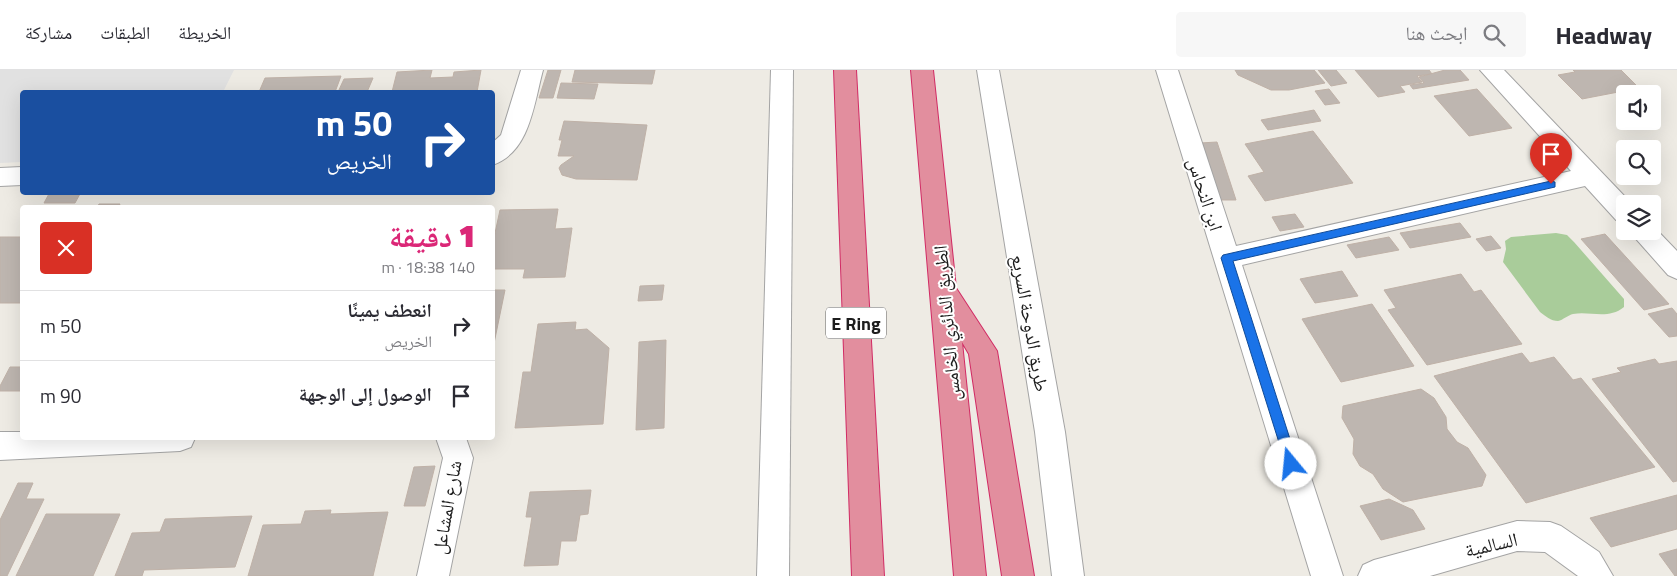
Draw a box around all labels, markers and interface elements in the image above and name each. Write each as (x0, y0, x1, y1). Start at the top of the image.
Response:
search box (1176, 12, 1526, 57)
text: Headway (1556, 17, 1652, 53)
text: ابحث هنا (1405, 18, 1468, 47)
text: مشاركة (25, 19, 72, 46)
text: الطبقات (100, 19, 150, 46)
text: الخريطة (178, 19, 231, 46)
icon: search (1480, 21, 1508, 49)
map controls (1616, 85, 1661, 240)
button: sound (1616, 85, 1661, 130)
text: 50 m (316, 96, 392, 150)
icon: right (410, 110, 475, 175)
pin (1530, 133, 1572, 184)
icon: arrive (1537, 140, 1565, 168)
button: search (1616, 140, 1661, 185)
text: الخريص (327, 144, 392, 178)
street label: ابن النحاس (1180, 153, 1232, 235)
button: layers (1616, 195, 1661, 240)
text: 1 دقيقة (389, 213, 475, 259)
button: close (40, 222, 92, 274)
street label: الطريق الدائري الخامس (925, 244, 969, 402)
street label: طريق الدوحة السريع (1005, 252, 1057, 394)
text: 140 m · 18:38 (381, 255, 475, 279)
text: انعطف يمينًا (347, 295, 432, 324)
road number: E Ring (826, 308, 886, 338)
text: 50 m (40, 311, 81, 340)
icon: right (447, 312, 475, 340)
text: الخريص (385, 329, 432, 353)
text: الوصول إلى الوجهة (299, 379, 432, 408)
text: 90 m (40, 381, 81, 410)
icon: arrive (447, 382, 475, 410)
position arrow (1264, 437, 1316, 489)
street label: شارع المشاعل (423, 458, 469, 556)
street label: السالمية (1462, 524, 1520, 564)

